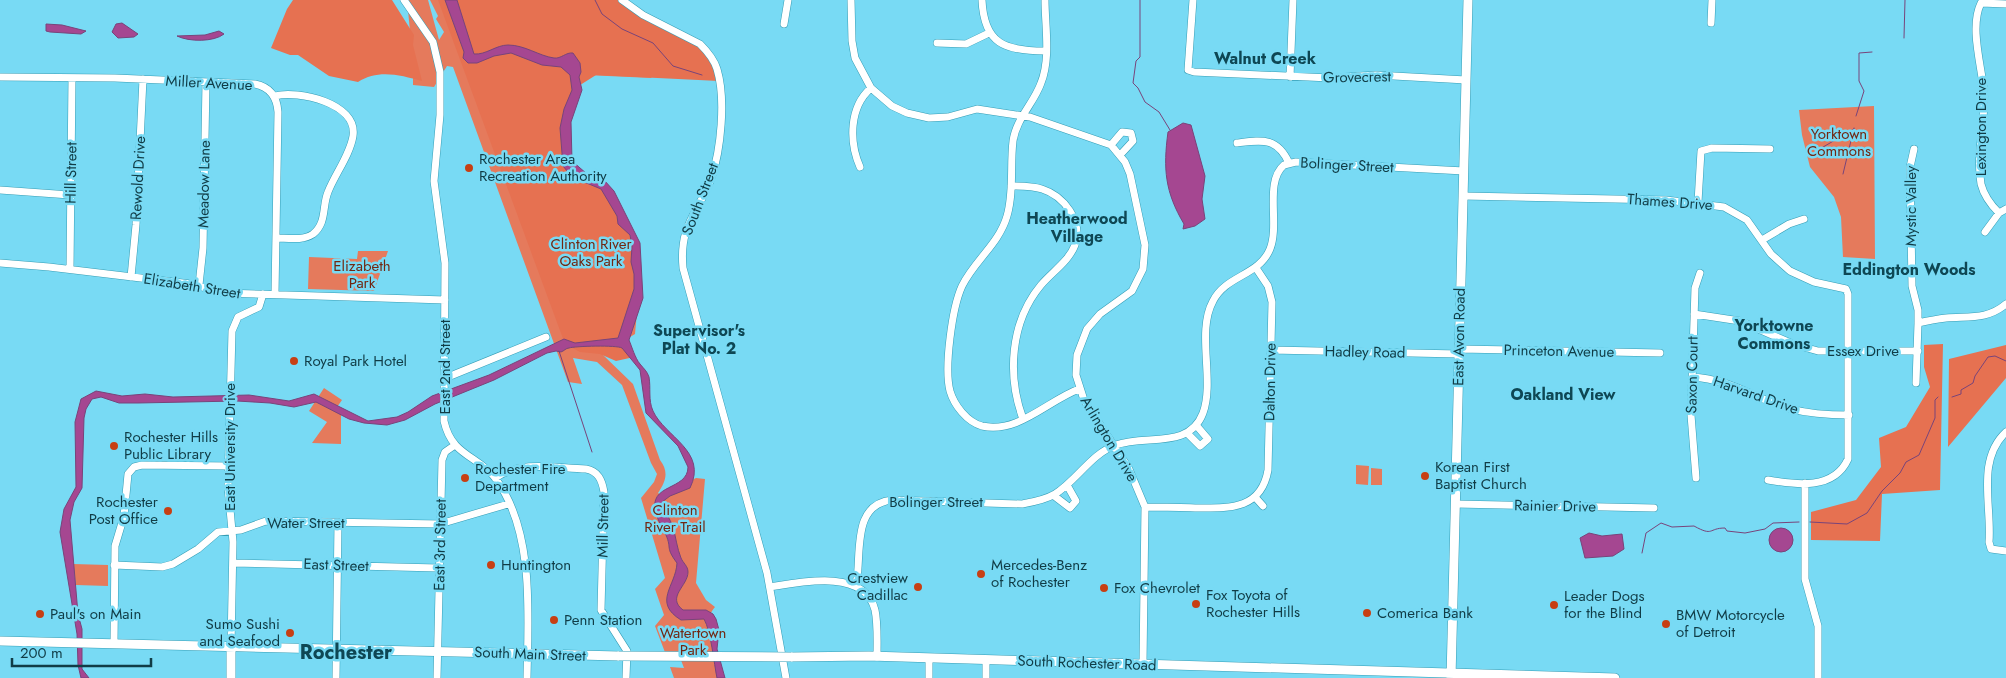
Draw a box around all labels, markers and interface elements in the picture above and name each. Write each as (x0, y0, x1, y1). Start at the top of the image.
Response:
district label: Walnut Creek (1214, 47, 1317, 70)
street label: Grovecrest (1323, 65, 1392, 89)
street label: Miller Avenue (165, 70, 253, 96)
street label: Lexington Drive (1970, 78, 1992, 176)
park label: Yorktown Commons (1807, 123, 1871, 162)
street label: Rewold Drive (125, 135, 151, 220)
street label: Meadow Lane (192, 140, 216, 228)
street label: Hill Street (59, 142, 83, 204)
place label: Rochester Area Recreation Authority (479, 148, 607, 187)
street label: Bolinger Street (1300, 152, 1395, 178)
street label: South Street (676, 159, 724, 238)
marker: Rochester Area Recreation Authority (463, 162, 475, 174)
street label: Mystic Valley (1900, 165, 1922, 246)
street label: Thames Drive (1627, 188, 1714, 216)
district label: Heatherwood Village (1026, 207, 1128, 248)
park label: Clinton River Oaks Park (550, 233, 632, 272)
park label: Elizabeth Park (333, 255, 391, 294)
district label: Eddington Woods (1842, 258, 1976, 281)
street label: Elizabeth Street (142, 267, 242, 305)
street label: East Avon Road (1447, 288, 1471, 386)
district label: Yorktowne Commons (1733, 314, 1814, 355)
street label: East 2nd Street (434, 319, 456, 414)
district label: Supervisor's Plat No. 2 (653, 319, 745, 360)
street label: Saxon Court (1680, 336, 1704, 414)
street label: Princeton Avenue (1503, 339, 1615, 363)
street label: Hadley Road (1324, 340, 1406, 364)
street label: Essex Drive (1827, 340, 1899, 362)
street label: Dalton Drive (1258, 342, 1282, 421)
place label: Royal Park Hotel (304, 350, 407, 372)
marker: Royal Park Hotel (288, 355, 300, 367)
street label: Harvard Drive (1710, 370, 1802, 420)
street label: East University Drive (219, 383, 241, 511)
district label: Oakland View (1510, 383, 1616, 406)
street label: Arlington Drive (1075, 392, 1143, 486)
place label: Rochester Hills Public Library (124, 426, 218, 465)
marker: Rochester Hills Public Library (108, 440, 120, 452)
place label: Korean First Baptist Church (1435, 456, 1527, 495)
place label: Rochester Fire Department (475, 458, 566, 497)
marker: Korean First Baptist Church (1419, 470, 1431, 482)
marker: Rochester Fire Department (459, 472, 471, 484)
place label: Rochester Post Office (89, 491, 159, 530)
street label: Bolinger Street (889, 491, 983, 513)
street label: Mill Street (591, 494, 615, 558)
street label: Rainier Drive (1514, 494, 1596, 518)
street label: East 3rd Street (428, 499, 452, 591)
park label: Clinton River Trail (644, 499, 706, 538)
marker: Rochester Post Office (162, 505, 174, 517)
street label: Water Street (267, 512, 345, 534)
street label: East Street (303, 553, 369, 577)
place label: Huntington (501, 554, 571, 576)
place label: Mercedes-Benz of Rochester (991, 554, 1087, 593)
marker: Huntington (485, 559, 497, 571)
place label: Crestview Cadillac (847, 567, 909, 606)
marker: Mercedes-Benz of Rochester (975, 568, 987, 580)
place label: Fox Chevrolet (1114, 577, 1200, 599)
marker: Crestview Cadillac (912, 581, 924, 593)
marker: Fox Chevrolet (1098, 582, 1110, 594)
place label: Fox Toyota of Rochester Hills (1206, 584, 1300, 623)
place label: Leader Dogs for the Blind (1564, 585, 1645, 624)
marker: Fox Toyota of Rochester Hills (1190, 598, 1202, 610)
marker: Leader Dogs for the Blind (1548, 599, 1560, 611)
place label: Comerica Bank (1377, 602, 1473, 624)
place label: Paul's on Main (50, 603, 141, 625)
place label: BMW Motorcycle of Detroit (1676, 604, 1785, 643)
marker: Comerica Bank (1361, 607, 1373, 619)
marker: Paul's on Main (34, 608, 46, 620)
place label: Penn Station (564, 609, 642, 631)
place label: Sumo Sushi and Seafood (199, 613, 280, 652)
marker: Penn Station (548, 614, 560, 626)
marker: BMW Motorcycle of Detroit (1660, 618, 1672, 630)
park label: Watertown Park (660, 622, 726, 661)
marker: Sumo Sushi and Seafood (284, 627, 296, 639)
scale bar (12, 636, 151, 668)
district label: Rochester (300, 638, 393, 667)
street label: South Main Street (474, 641, 587, 667)
text: 200 m (20, 642, 63, 664)
street label: South Rochester Road (1017, 650, 1157, 676)

